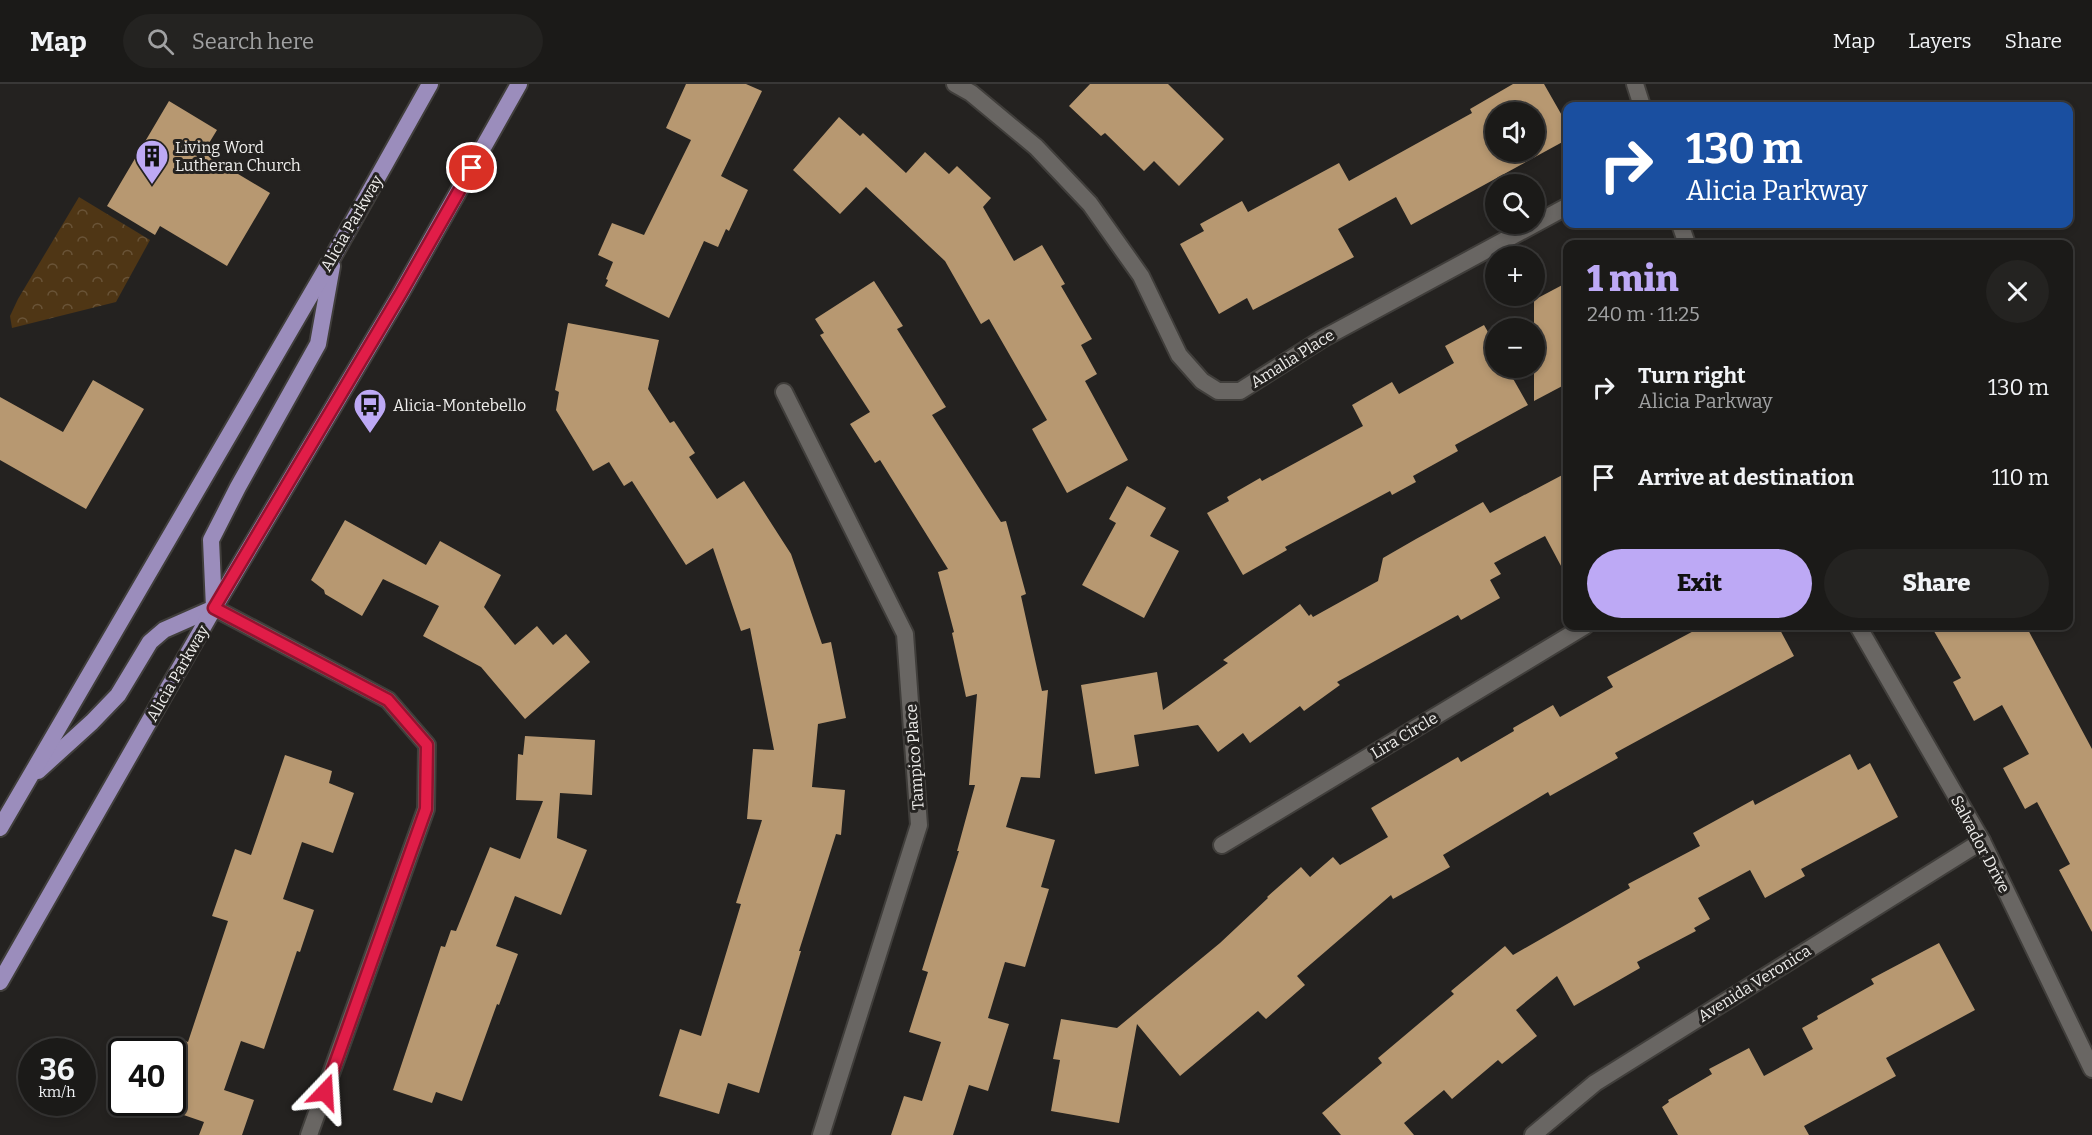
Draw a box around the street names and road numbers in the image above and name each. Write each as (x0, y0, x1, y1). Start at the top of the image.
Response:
street label: Alicia Parkway (316, 171, 387, 275)
street label: Amalia Place (1247, 325, 1338, 392)
street label: Alicia Parkway (142, 621, 213, 725)
street label: Tampico Place (901, 703, 928, 811)
street label: Lira Circle (1367, 708, 1441, 763)
street label: Salvador Drive (1947, 792, 2014, 896)
street label: Avenida Veronica (1694, 941, 1815, 1026)

